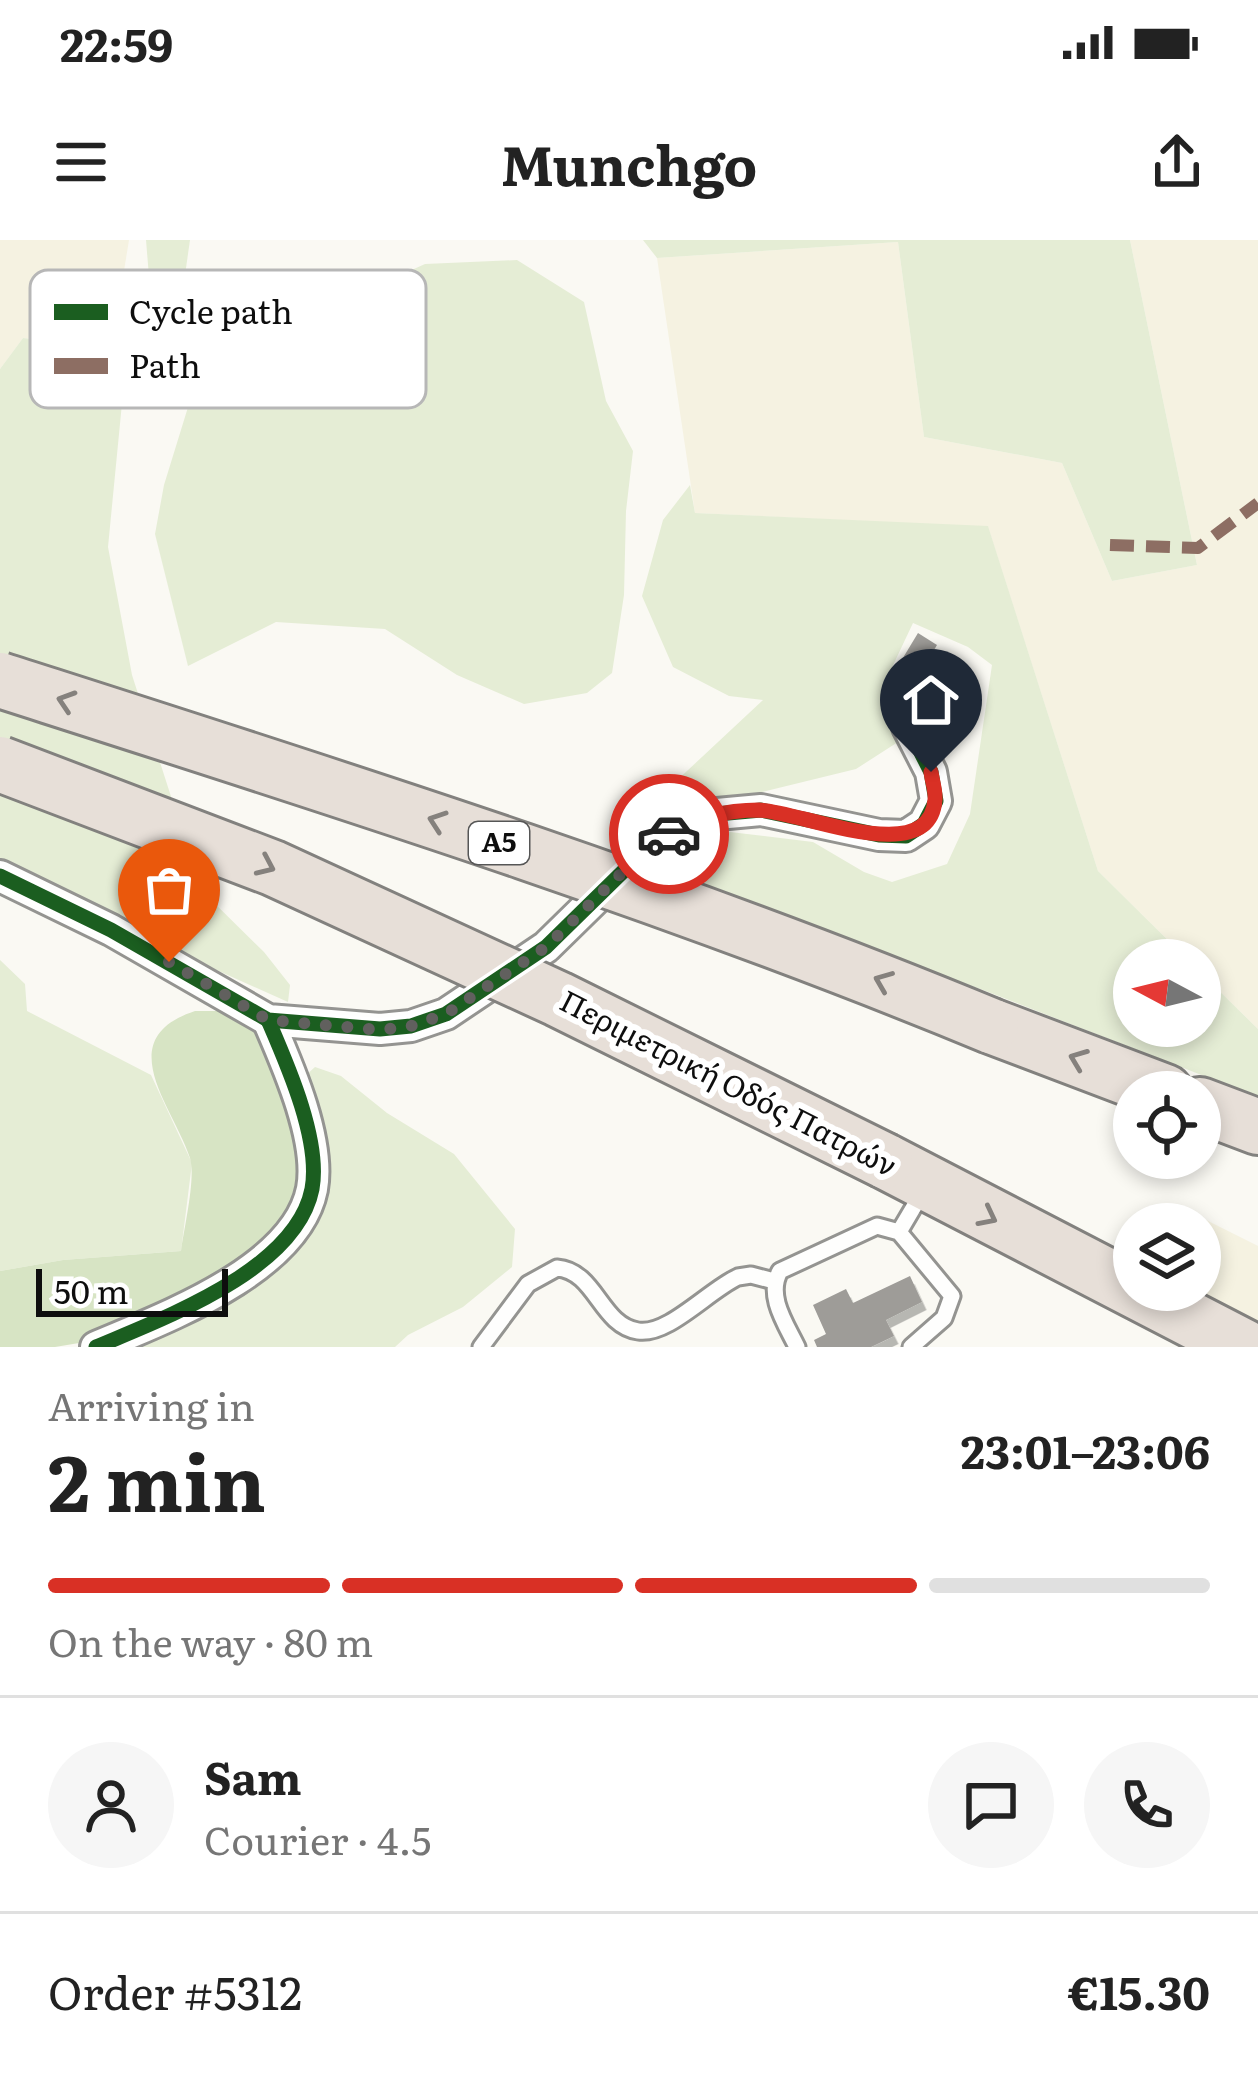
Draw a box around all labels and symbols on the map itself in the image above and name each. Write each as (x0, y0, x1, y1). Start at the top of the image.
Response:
legend (30, 270, 426, 408)
text: Cycle path (129, 285, 293, 334)
text: Path (129, 339, 201, 388)
pin (880, 649, 982, 772)
one-way arrow (56, 690, 77, 715)
courier (609, 774, 729, 894)
one-way arrow (427, 811, 448, 836)
road number: Α5 (469, 822, 529, 864)
pin (118, 839, 220, 962)
one-way arrow (254, 851, 275, 875)
north arrow (1113, 939, 1221, 1047)
one-way arrow (874, 971, 895, 996)
street label: Περιμετρική Οδός Πατρών (553, 977, 906, 1186)
one-way arrow (1069, 1048, 1090, 1073)
one-way arrow (975, 1202, 997, 1225)
scale bar (36, 1263, 228, 1316)

